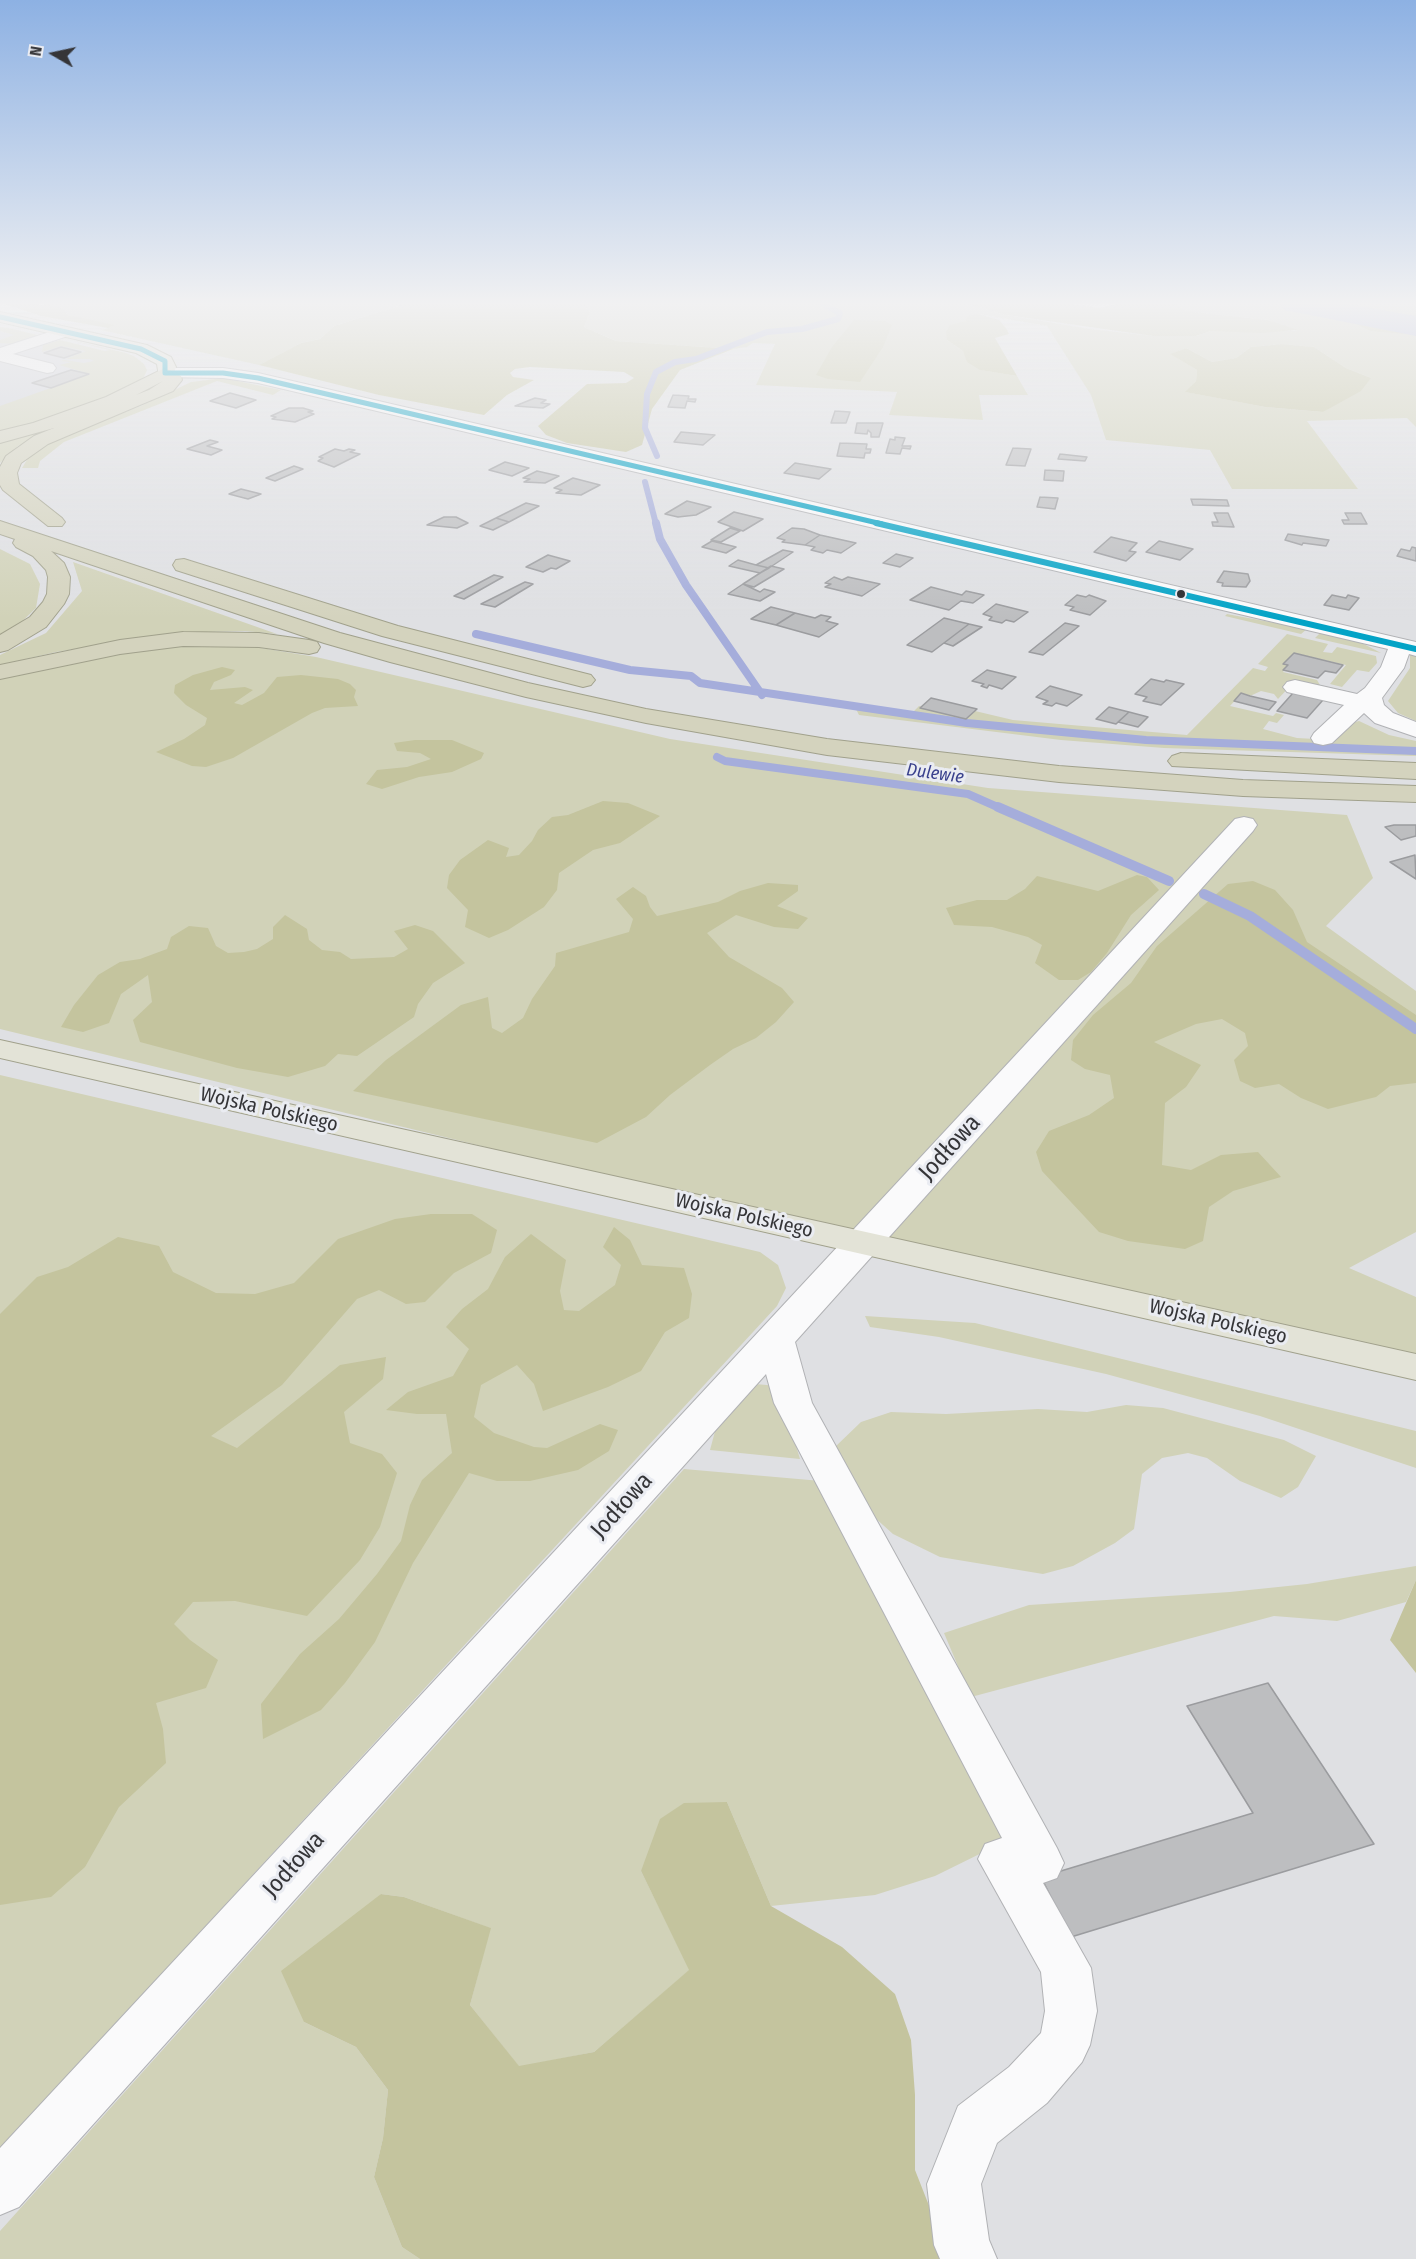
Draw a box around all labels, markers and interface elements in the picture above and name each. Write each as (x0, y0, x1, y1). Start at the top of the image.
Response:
north arrow (24, 24, 84, 84)
text: N (26, 45, 46, 57)
unlabelled marker (1175, 588, 1187, 600)
water label: Dulewie (905, 759, 965, 789)
street label: Wojska Polskiego (198, 1083, 340, 1137)
street label: Jodłowa (913, 1109, 987, 1187)
street label: Wojska Polskiego (673, 1189, 815, 1243)
street label: Wojska Polskiego (1147, 1295, 1289, 1349)
street label: Jodłowa (585, 1467, 659, 1545)
street label: Jodłowa (257, 1826, 331, 1904)

